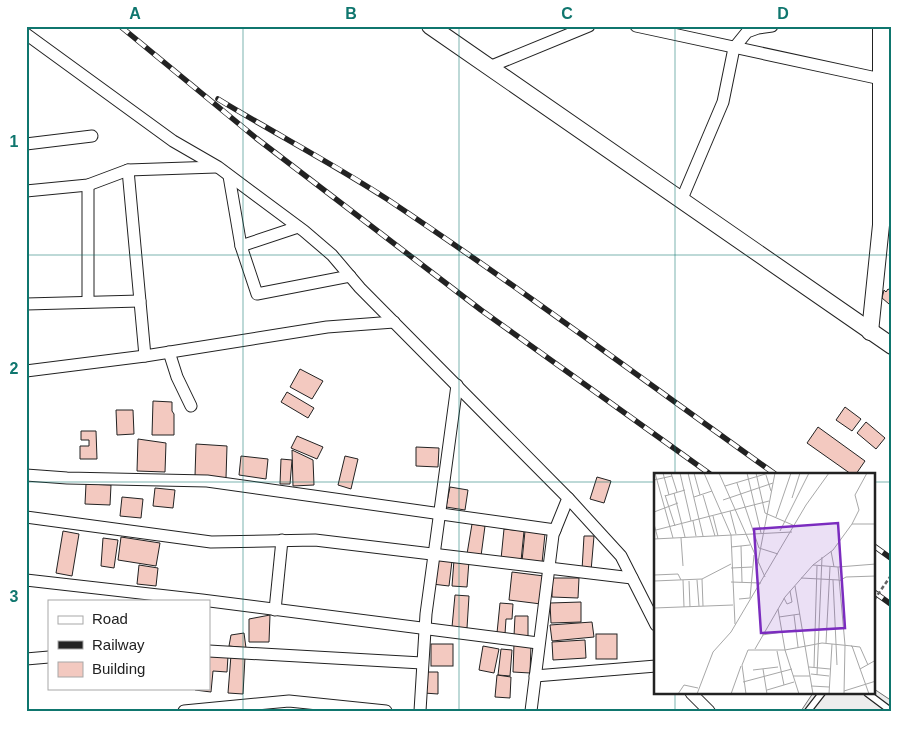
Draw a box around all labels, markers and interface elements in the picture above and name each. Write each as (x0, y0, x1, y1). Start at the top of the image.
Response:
text: A (129, 5, 141, 22)
text: B (345, 5, 357, 22)
text: C (561, 5, 573, 22)
text: D (777, 5, 789, 22)
text: 1 (10, 133, 19, 150)
text: 2 (10, 360, 19, 377)
inset map (654, 473, 876, 694)
text: 3 (10, 588, 19, 605)
legend (48, 600, 210, 690)
text: Road (92, 610, 128, 627)
text: Railway (92, 636, 145, 653)
text: Building (92, 660, 145, 677)

